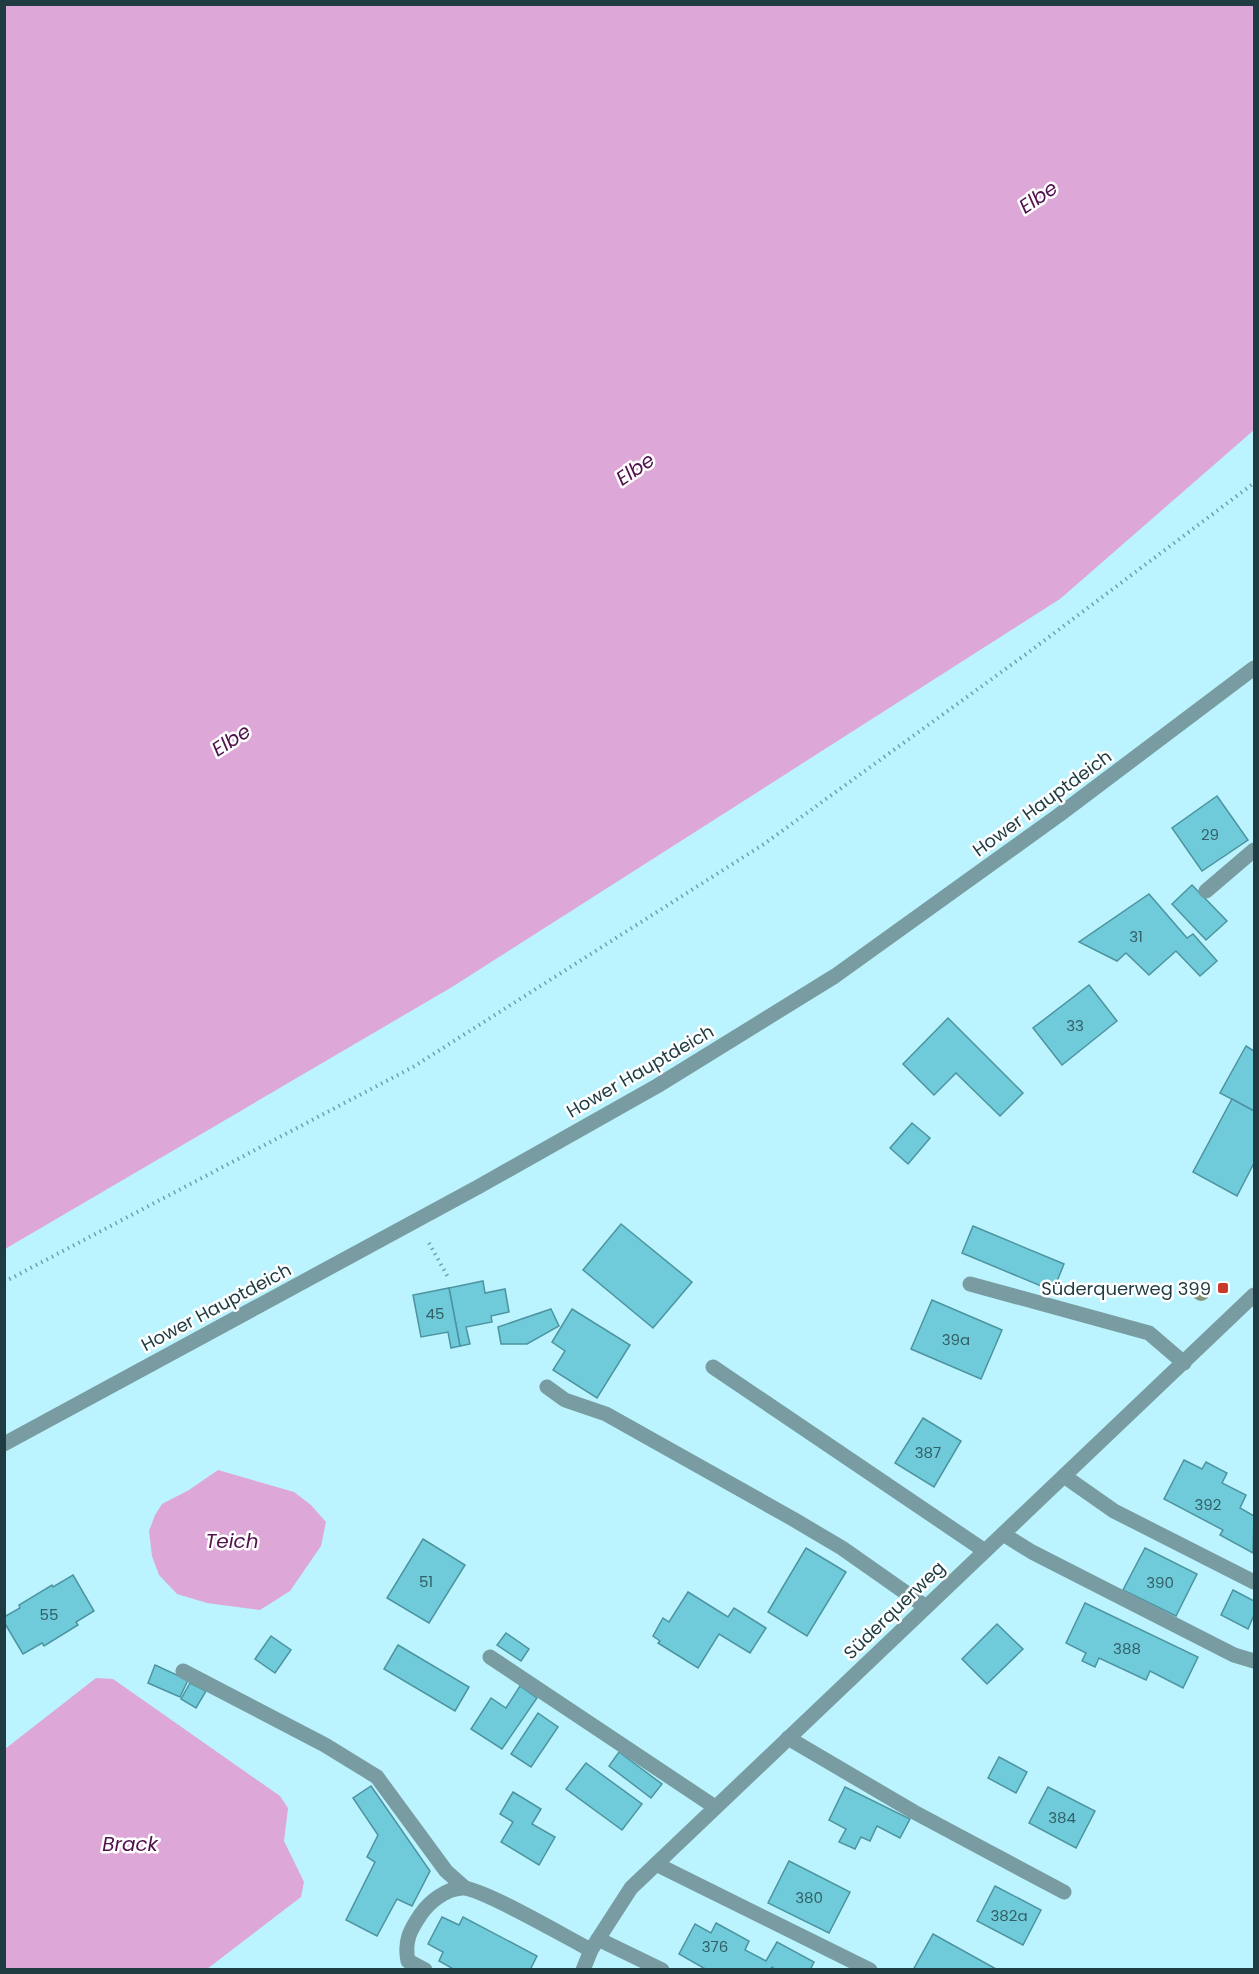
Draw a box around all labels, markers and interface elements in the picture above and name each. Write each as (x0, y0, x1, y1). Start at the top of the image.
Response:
water label: Elbe (1013, 174, 1063, 220)
water label: Elbe (610, 446, 660, 492)
water label: Elbe (206, 717, 256, 763)
street label: Hower Hauptdeich (967, 744, 1117, 862)
house number: 29 (1201, 824, 1219, 845)
house number: 31 (1129, 926, 1143, 947)
house number: 33 (1066, 1015, 1084, 1036)
street label: Hower Hauptdeich (562, 1019, 718, 1123)
street label: Hower Hauptdeich (137, 1257, 295, 1357)
place label: Süderquerweg 399 (1041, 1276, 1211, 1301)
marker: Süderquerweg 399 (1216, 1281, 1230, 1295)
house number: 45 (426, 1303, 444, 1324)
house number: 39a (942, 1329, 970, 1350)
house number: 387 (915, 1442, 941, 1463)
house number: 392 (1195, 1494, 1221, 1515)
water label: Teich (205, 1527, 259, 1555)
street label: Süderquerweg (838, 1555, 950, 1665)
house number: 51 (419, 1571, 433, 1592)
house number: 390 (1146, 1572, 1174, 1593)
house number: 55 (40, 1604, 58, 1625)
house number: 388 (1113, 1638, 1141, 1659)
house number: 384 (1048, 1807, 1076, 1828)
water label: Brack (102, 1830, 160, 1858)
house number: 380 (795, 1887, 823, 1908)
house number: 382a (990, 1905, 1028, 1926)
house number: 376 (702, 1936, 728, 1957)

